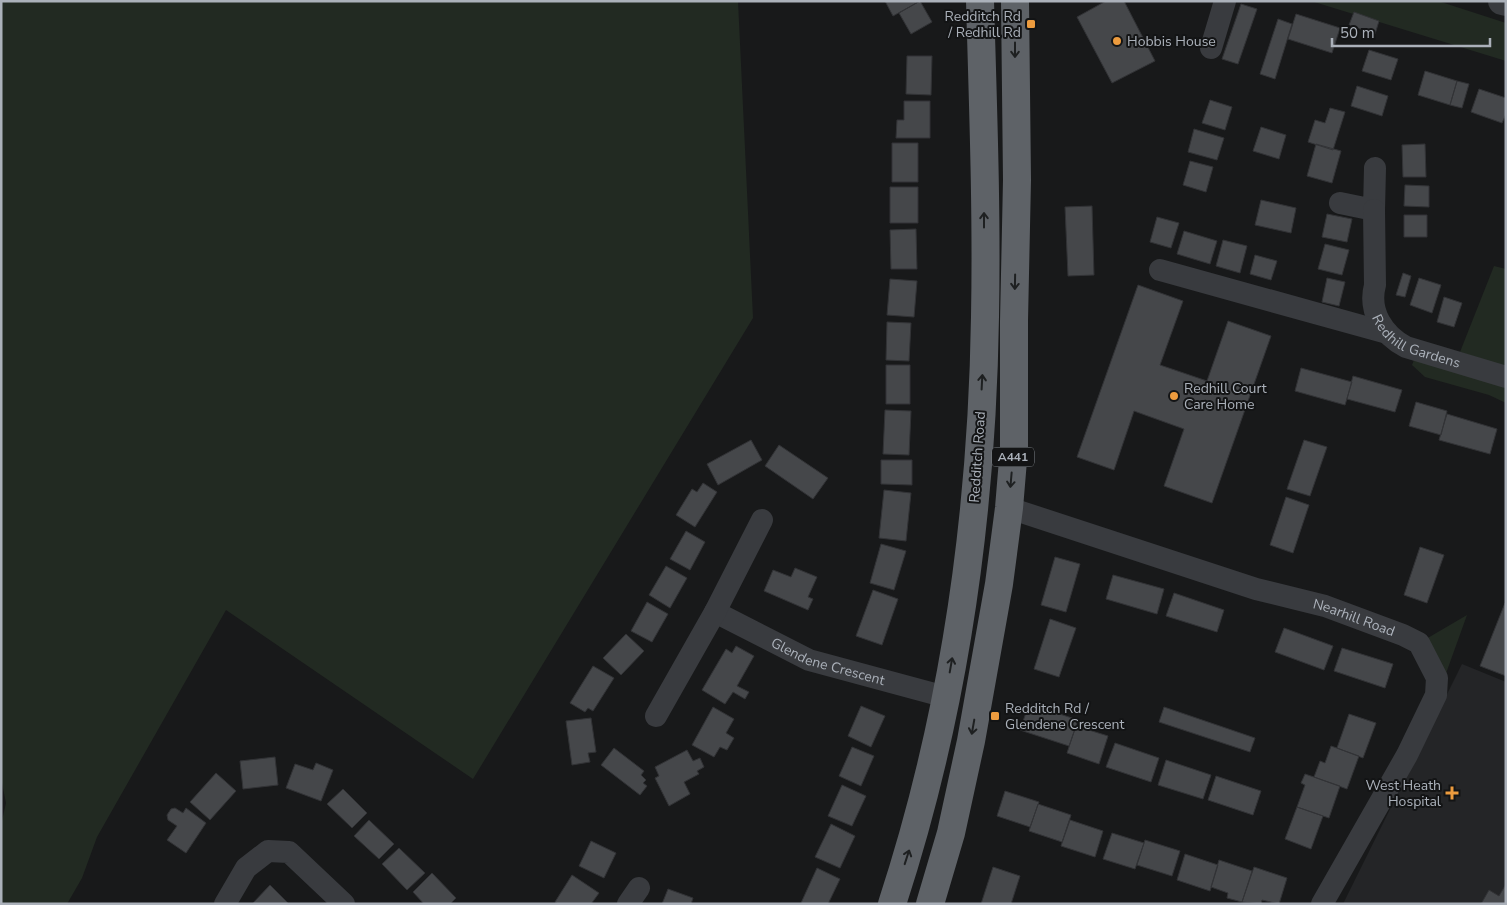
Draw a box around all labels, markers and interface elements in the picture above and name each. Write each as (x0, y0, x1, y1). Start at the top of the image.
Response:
place label: Redditch Rd / Redhill Rd (945, 7, 1021, 42)
scale bar (1332, 15, 1490, 47)
marker: Redditch Rd / Redhill Rd (1025, 18, 1037, 30)
text: 50 m (1340, 23, 1375, 43)
place label: Hobbis House (1127, 32, 1216, 51)
marker: Hobbis House (1111, 35, 1123, 47)
one-way arrow (1010, 42, 1020, 58)
one-way arrow (979, 212, 989, 228)
one-way arrow (1010, 274, 1019, 290)
street label: Redhill Gardens (1367, 311, 1463, 373)
one-way arrow (977, 374, 986, 390)
place label: Redhill Court Care Home (1184, 379, 1267, 414)
marker: Redhill Court Care Home (1168, 390, 1180, 402)
street label: Redditch Road (965, 411, 990, 503)
road number: A441 (992, 448, 1034, 467)
one-way arrow (1006, 472, 1016, 488)
street label: Nearhill Road (1311, 594, 1397, 641)
street label: Glendene Crescent (768, 633, 887, 690)
one-way arrow (947, 657, 957, 673)
place label: Redditch Rd / Glendene Crescent (1005, 699, 1125, 734)
marker: Redditch Rd / Glendene Crescent (989, 710, 1001, 722)
one-way arrow (968, 718, 978, 734)
place label: West Heath Hospital (1365, 776, 1442, 811)
marker: West Heath Hospital (1445, 786, 1459, 800)
one-way arrow (903, 850, 913, 866)

